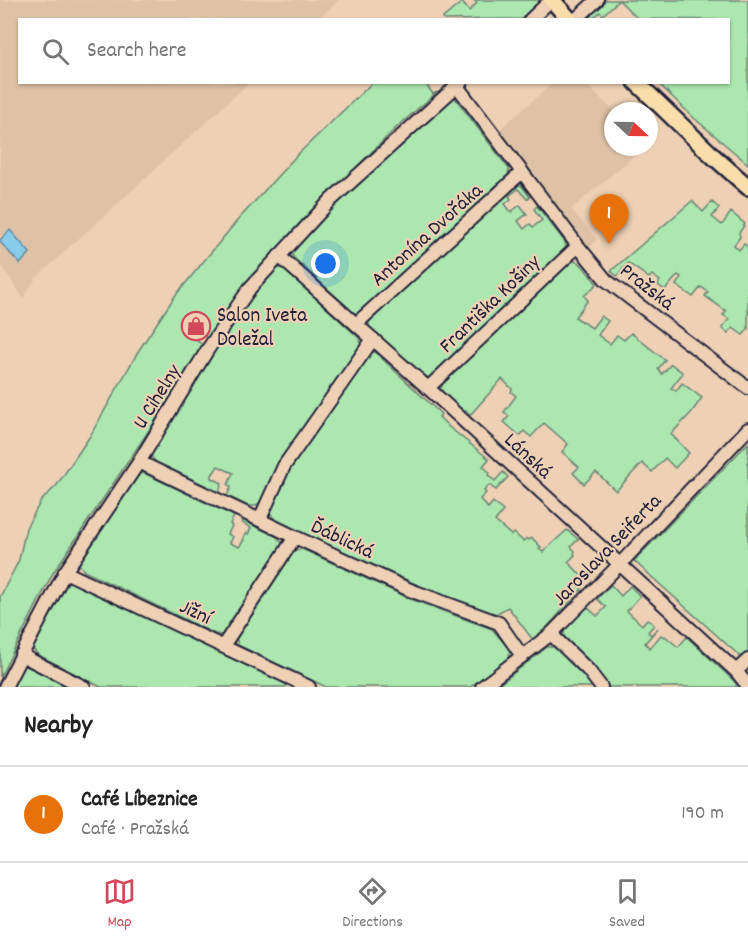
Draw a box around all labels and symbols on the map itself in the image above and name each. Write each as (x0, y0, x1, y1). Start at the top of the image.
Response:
north arrow (604, 102, 658, 156)
street label: Antonína Dvořáka (365, 177, 492, 295)
pin: 1 (590, 194, 628, 244)
your location (311, 249, 340, 278)
street label: Františka Košiny (434, 249, 549, 361)
street label: Pražská (612, 257, 680, 320)
place label: Salon Iveta Doležal (217, 302, 308, 356)
shop icon: Salon Iveta Doležal (180, 310, 212, 342)
street label: U Cihelny (127, 359, 190, 436)
street label: Lánská (496, 427, 558, 488)
street label: Jaroslava Seiferta (547, 487, 670, 614)
street label: Ďáblická (305, 513, 379, 569)
street label: Jižní (174, 593, 218, 635)

